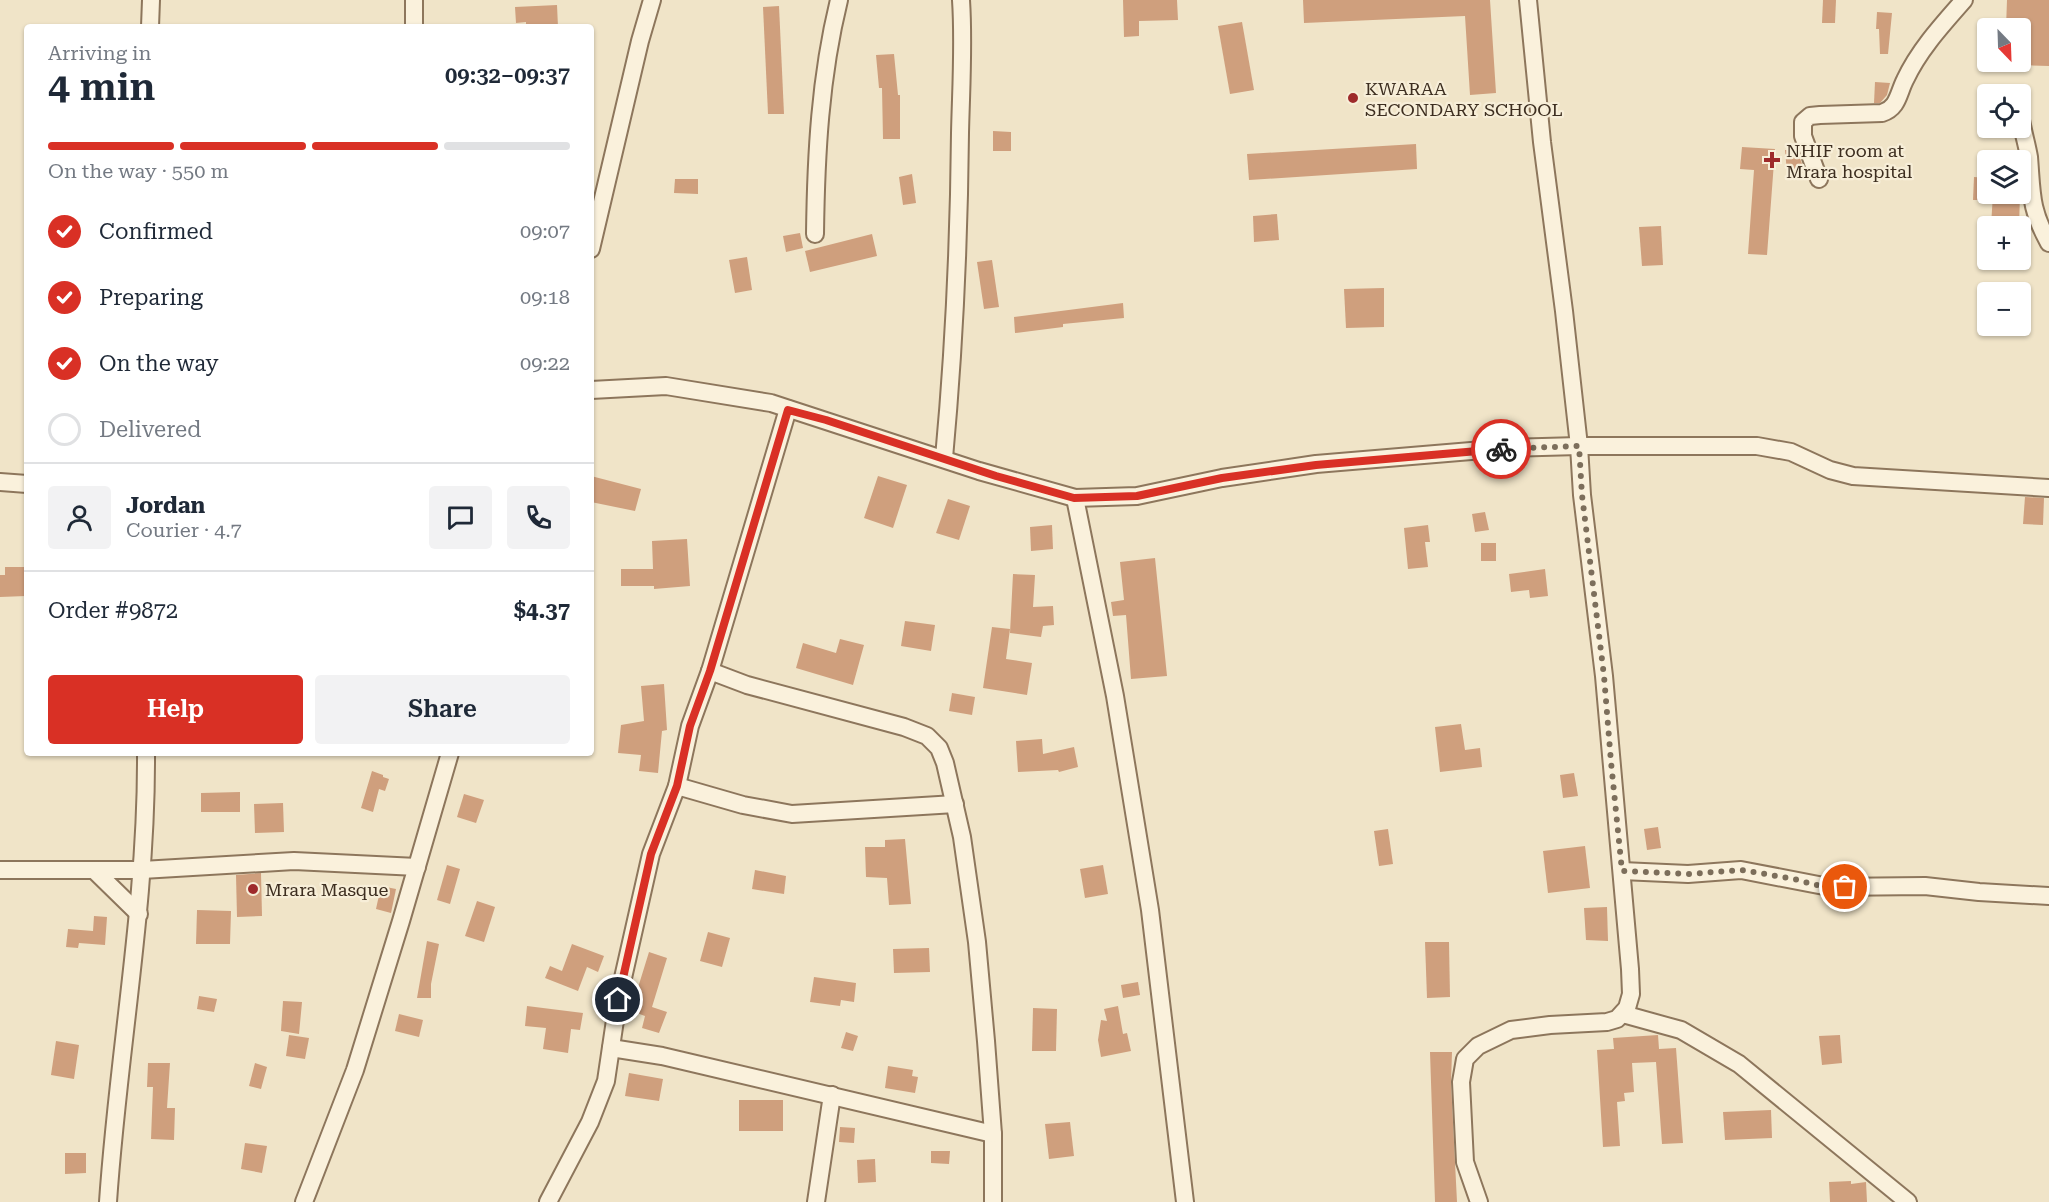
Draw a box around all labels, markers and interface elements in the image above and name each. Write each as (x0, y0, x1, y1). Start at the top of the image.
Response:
north arrow (1977, 18, 2031, 72)
map controls (1977, 18, 2031, 336)
text: Arriving in (48, 41, 151, 65)
text: 09:32–09:37 (445, 63, 570, 88)
text: 4 min (48, 64, 155, 110)
place label: KWARAA SECONDARY SCHOOL (1365, 78, 1563, 120)
button: locate (1977, 84, 2031, 138)
marker: KWARAA SECONDARY SCHOOL (1346, 91, 1360, 105)
place label: NHIF room at Mrara hospital (1786, 140, 1913, 182)
button: layers (1977, 150, 2031, 204)
marker: NHIF room at Mrara hospital (1763, 151, 1781, 169)
text: On the way · 550 m (48, 159, 229, 183)
icon: check (48, 215, 81, 248)
button: + (1977, 216, 2031, 270)
text: Confirmed (99, 219, 213, 244)
text: 09:07 (520, 219, 570, 243)
icon: check (48, 281, 81, 314)
button: − (1977, 282, 2031, 336)
text: Preparing (99, 285, 203, 310)
text: 09:18 (520, 285, 570, 309)
icon: check (48, 347, 81, 380)
text: On the way (99, 351, 219, 376)
text: 09:22 (520, 351, 570, 375)
text: Delivered (99, 417, 201, 442)
courier (1471, 419, 1531, 479)
icon: bike (1485, 433, 1518, 466)
button: person (48, 486, 111, 549)
button: chat (429, 486, 492, 549)
button: phone (507, 486, 570, 549)
text: Jordan (126, 493, 205, 518)
text: Courier · 4.7 (126, 518, 242, 542)
text: Order #9872 (48, 598, 178, 623)
text: $4.37 (514, 598, 570, 623)
button: Help (48, 675, 303, 744)
button: Share (315, 675, 570, 744)
pin (1819, 861, 1870, 912)
icon: bag (1828, 870, 1861, 903)
place label: Mrara Masque (265, 879, 389, 900)
marker: Mrara Masque (246, 882, 260, 896)
pin (592, 974, 643, 1025)
icon: home (601, 983, 634, 1016)

